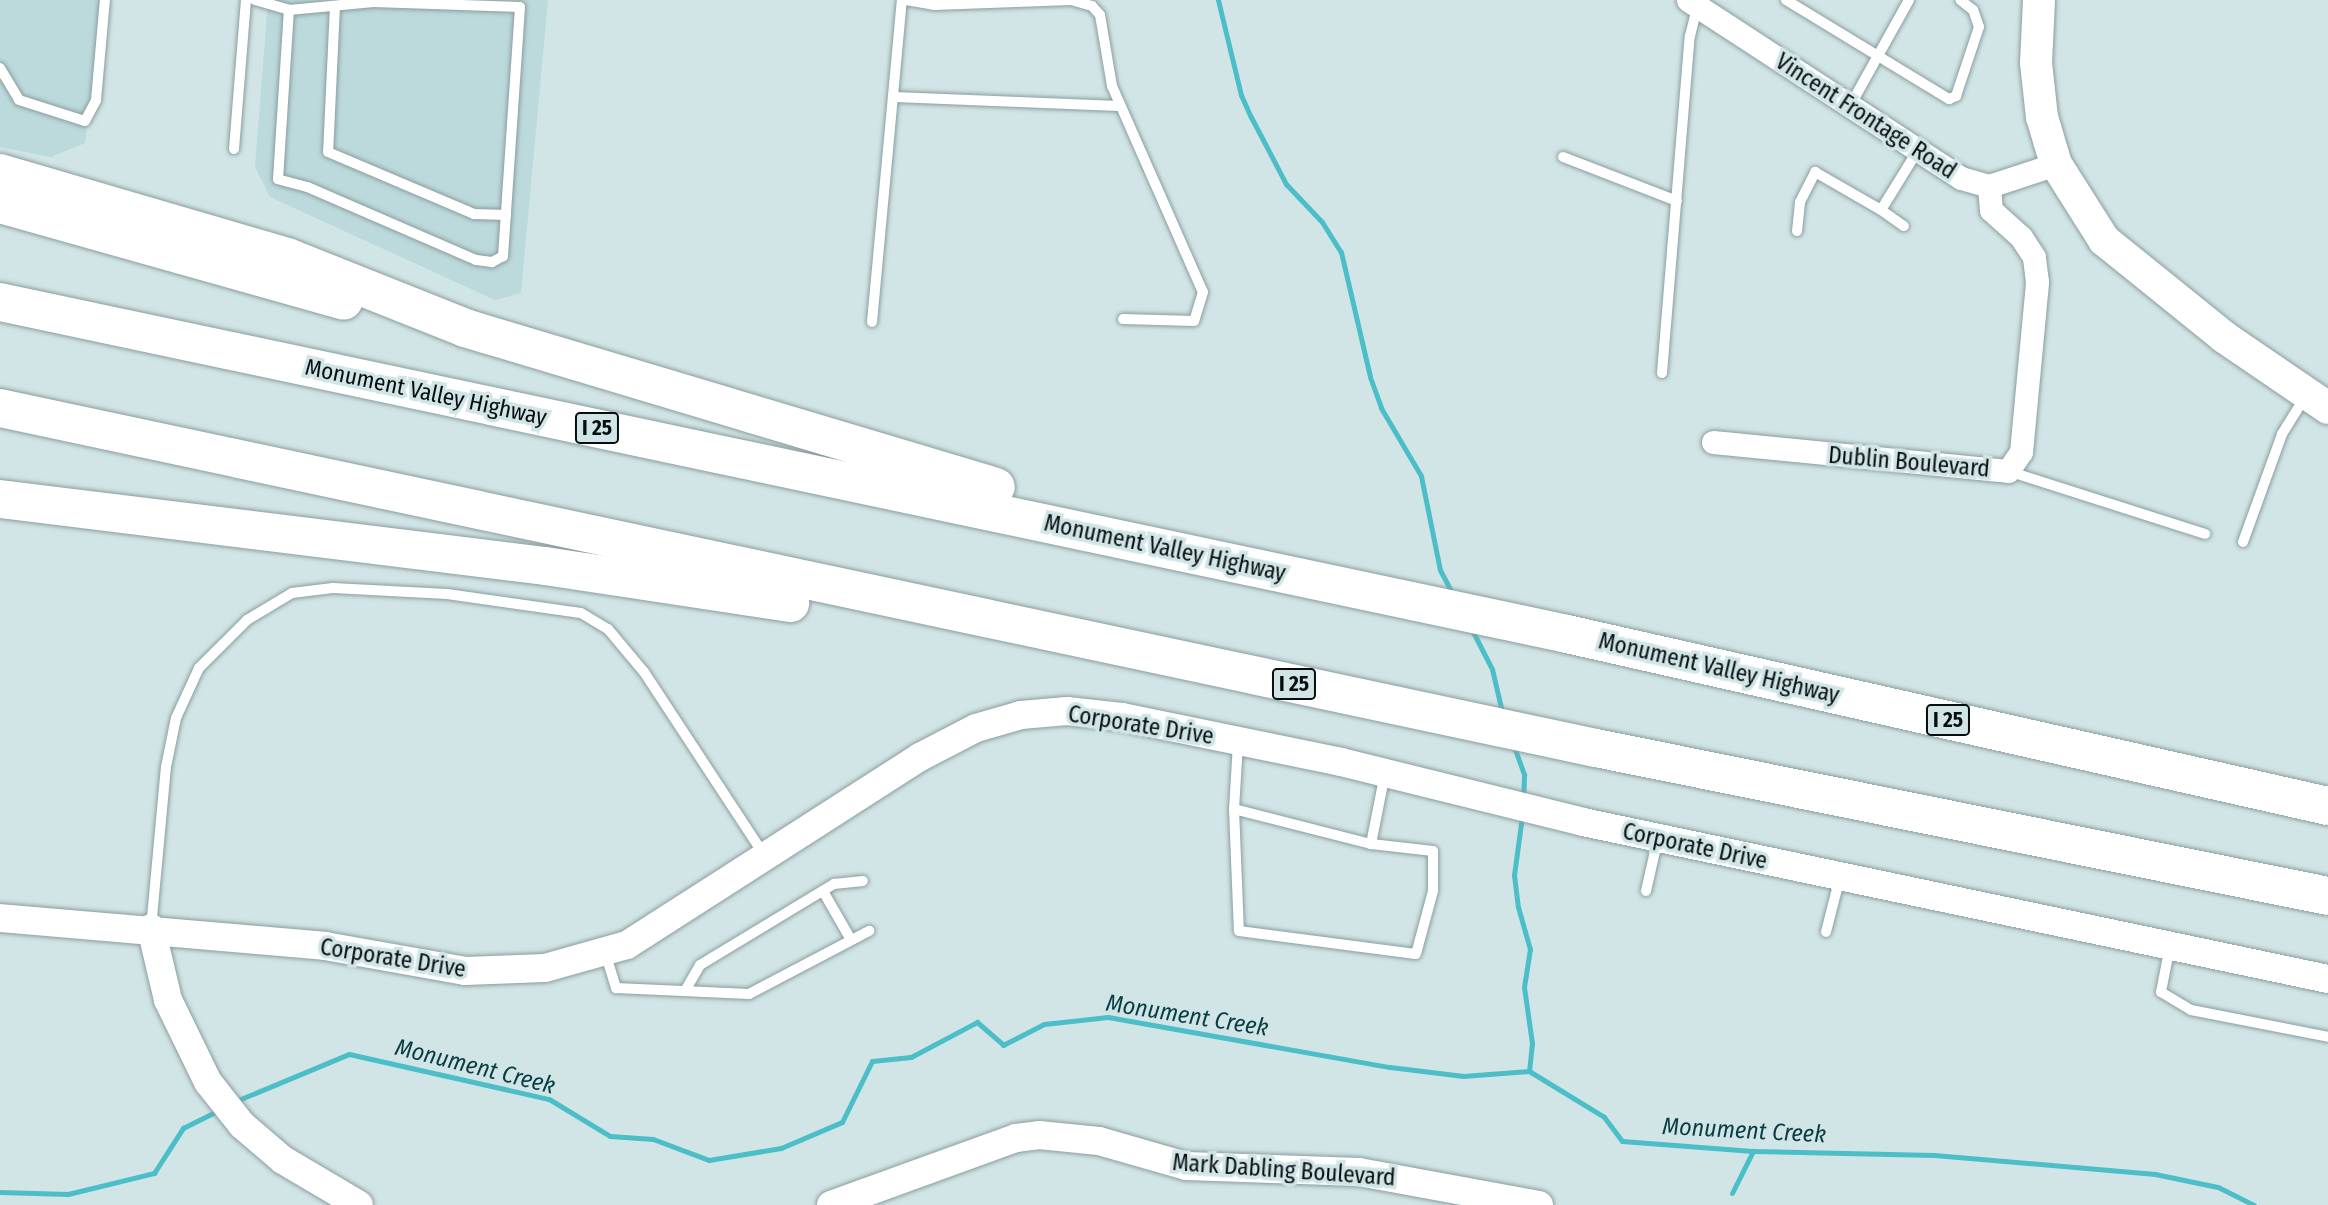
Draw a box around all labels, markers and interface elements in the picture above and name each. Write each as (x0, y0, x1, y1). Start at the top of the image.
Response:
street label: Vincent Frontage Road (1771, 47, 1961, 185)
street label: Monument Valley Highway (303, 353, 549, 431)
road number: I 25 (574, 410, 620, 446)
street label: Dublin Boulevard (1827, 441, 1991, 483)
street label: Monument Valley Highway (1042, 509, 1288, 587)
street label: Monument Valley Highway (1596, 627, 1842, 709)
road number: I 25 (1271, 666, 1317, 702)
street label: Corporate Drive (1066, 700, 1216, 750)
road number: I 25 (1925, 702, 1971, 738)
street label: Corporate Drive (1620, 817, 1770, 875)
street label: Corporate Drive (318, 933, 468, 983)
water label: Monument Creek (1104, 989, 1270, 1043)
water label: Monument Creek (392, 1033, 558, 1101)
water label: Monument Creek (1661, 1112, 1827, 1150)
street label: Mark Dabling Boulevard (1172, 1148, 1396, 1192)

